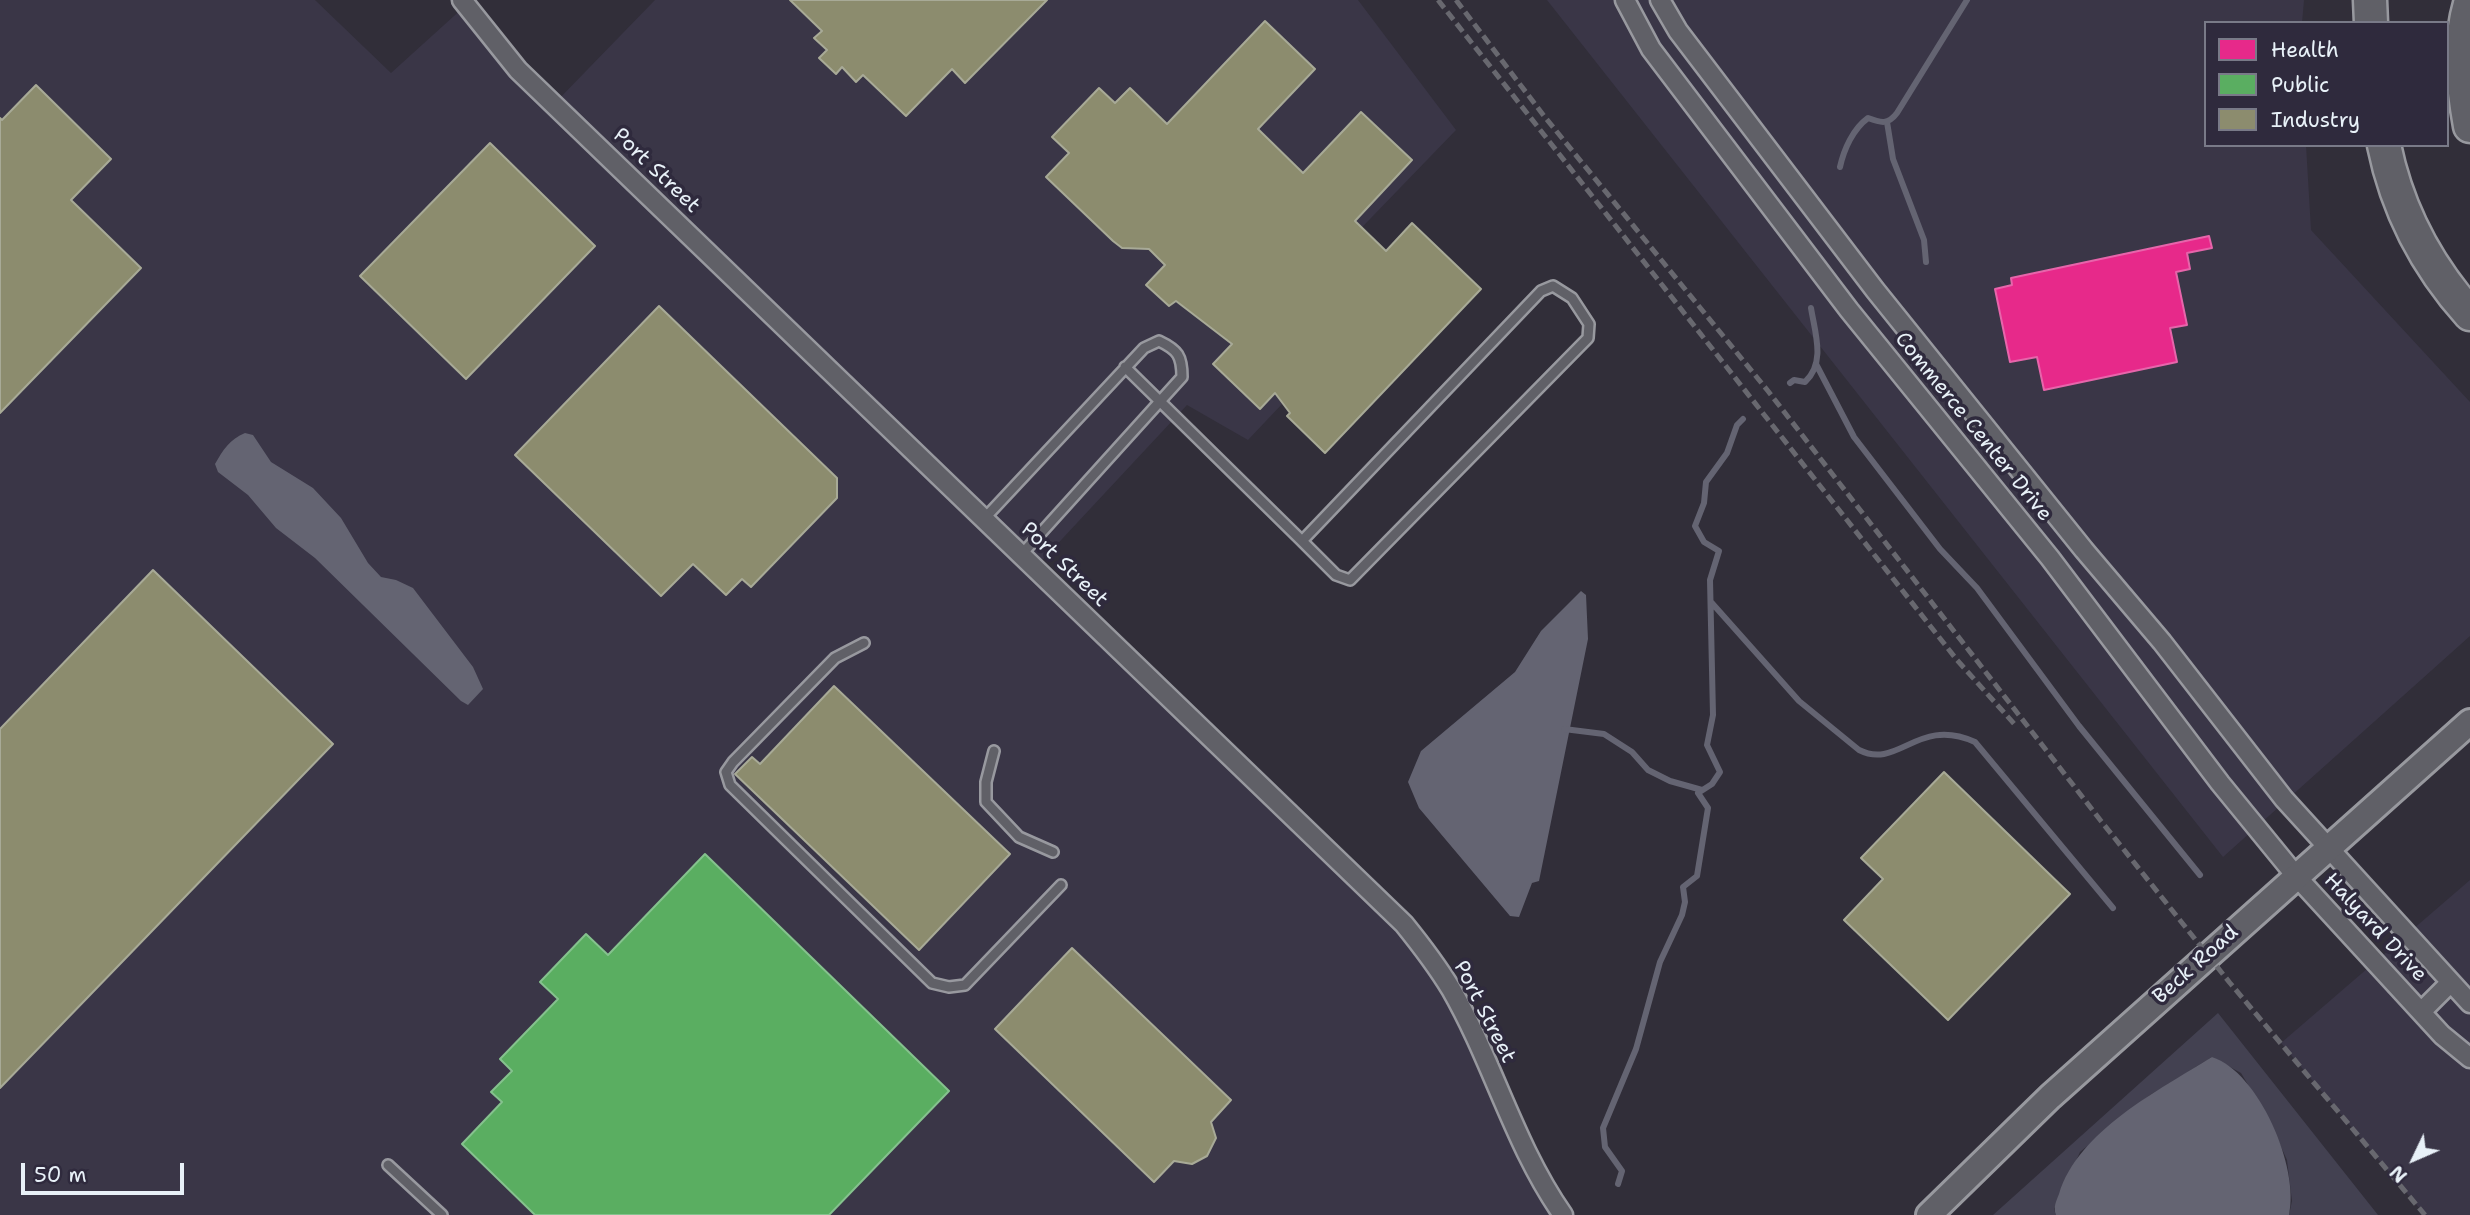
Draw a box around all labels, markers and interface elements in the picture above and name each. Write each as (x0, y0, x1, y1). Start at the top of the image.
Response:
legend (2204, 21, 2449, 147)
text: Health (2271, 36, 2339, 64)
text: Public (2271, 71, 2330, 99)
text: Industry (2271, 106, 2360, 134)
street label: Port Street (607, 123, 705, 219)
street label: Commerce Center Drive (1889, 327, 2057, 527)
street label: Port Street (1015, 517, 1113, 613)
street label: Halyard Drive (2318, 868, 2432, 988)
street label: Beck Road (2148, 920, 2244, 1010)
street label: Port Street (1447, 957, 1521, 1067)
north arrow (2379, 1124, 2449, 1194)
scale bar (24, 1148, 187, 1192)
text: N (2384, 1160, 2413, 1188)
text: 50 m (34, 1161, 87, 1189)

